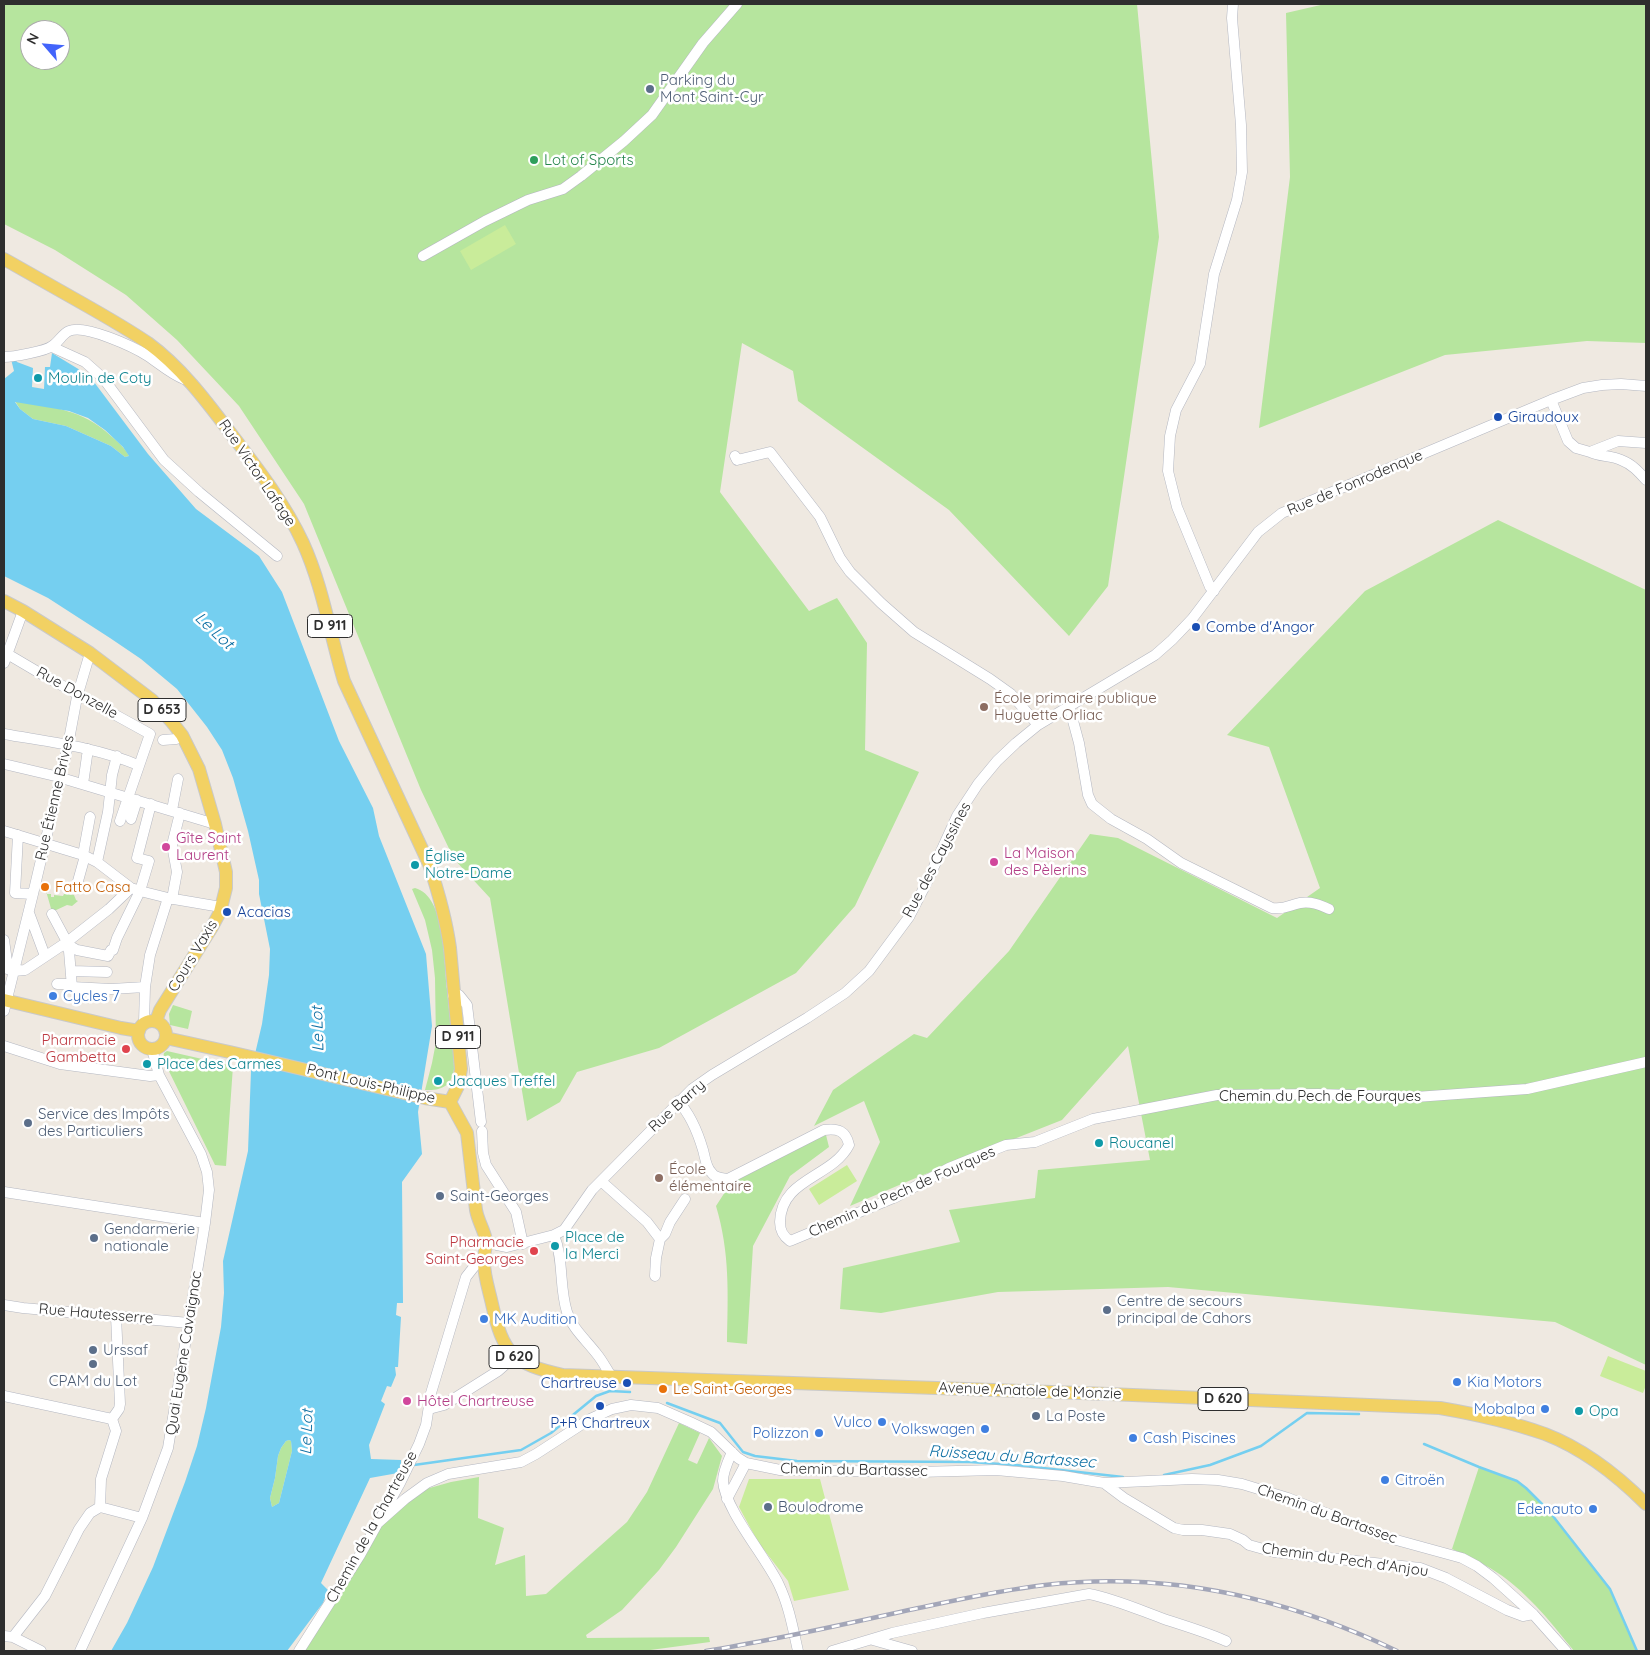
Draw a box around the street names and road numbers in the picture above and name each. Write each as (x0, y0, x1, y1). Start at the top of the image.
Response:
street label: Rue Victor Lafage (215, 416, 299, 530)
street label: Rue de Fonrodenque (1285, 446, 1425, 520)
road number: D 911 (308, 614, 352, 638)
street label: Rue Donzelle (33, 663, 121, 723)
road number: D 653 (138, 698, 186, 722)
street label: Rue Étienne Brives (32, 733, 78, 863)
street label: Rue des Cayssines (899, 799, 975, 921)
street label: Cours Vaxis (165, 917, 221, 995)
road number: D 911 (436, 1026, 480, 1048)
street label: Pont Louis-Philippe (305, 1060, 437, 1108)
street label: Rue Barry (645, 1076, 709, 1136)
street label: Chemin du Pech de Fourques (1219, 1087, 1421, 1105)
street label: Chemin du Pech de Fourques (806, 1143, 998, 1241)
street label: Quai Eugène Cavaignac (162, 1270, 206, 1436)
street label: Rue Hautesserre (38, 1300, 154, 1328)
road number: D 620 (489, 1345, 539, 1368)
street label: Avenue Anatole de Monzie (938, 1379, 1122, 1403)
road number: D 620 (1198, 1388, 1248, 1410)
street label: Chemin de la Chartreuse (323, 1448, 421, 1606)
street label: Chemin du Bartassec (780, 1460, 928, 1480)
street label: Chemin du Bartassec (1255, 1480, 1399, 1548)
street label: Chemin du Pech d'Anjou (1261, 1539, 1429, 1581)

